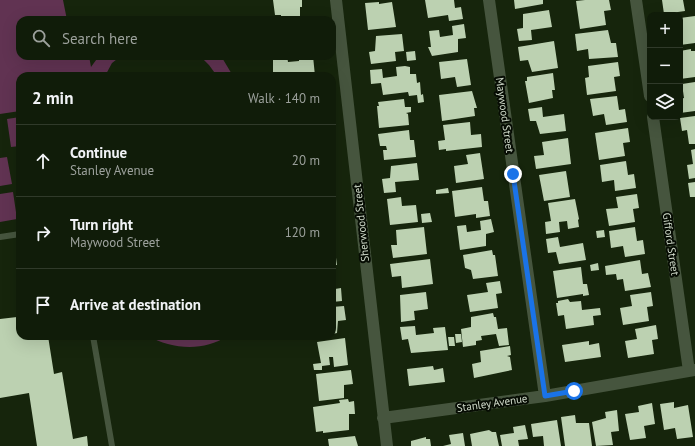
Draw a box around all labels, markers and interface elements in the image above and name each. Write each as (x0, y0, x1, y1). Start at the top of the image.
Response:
map controls (647, 12, 683, 120)
button: + (647, 12, 683, 48)
search box (16, 16, 336, 60)
icon: search (30, 27, 52, 49)
text: Search here (62, 29, 138, 48)
button: − (647, 48, 683, 84)
street label: Maywood Street (493, 76, 517, 154)
button: layers (647, 84, 683, 120)
text: 2 min (32, 87, 73, 109)
text: Walk · 140 m (248, 90, 320, 107)
text: Continue (70, 143, 127, 162)
icon: ahead (32, 150, 54, 172)
text: 20 m (292, 152, 320, 169)
text: Stanley Avenue (70, 162, 154, 179)
route end (504, 165, 522, 183)
street label: Sherwood Street (350, 183, 372, 262)
street label: Gifford Street (660, 212, 682, 277)
text: Turn right (70, 215, 133, 234)
icon: right (32, 222, 54, 244)
text: 120 m (285, 224, 320, 241)
text: Maywood Street (70, 234, 160, 251)
icon: arrive (32, 294, 54, 316)
text: Arrive at destination (70, 295, 201, 314)
route start (565, 382, 583, 400)
street label: Stanley Avenue (456, 391, 529, 415)

